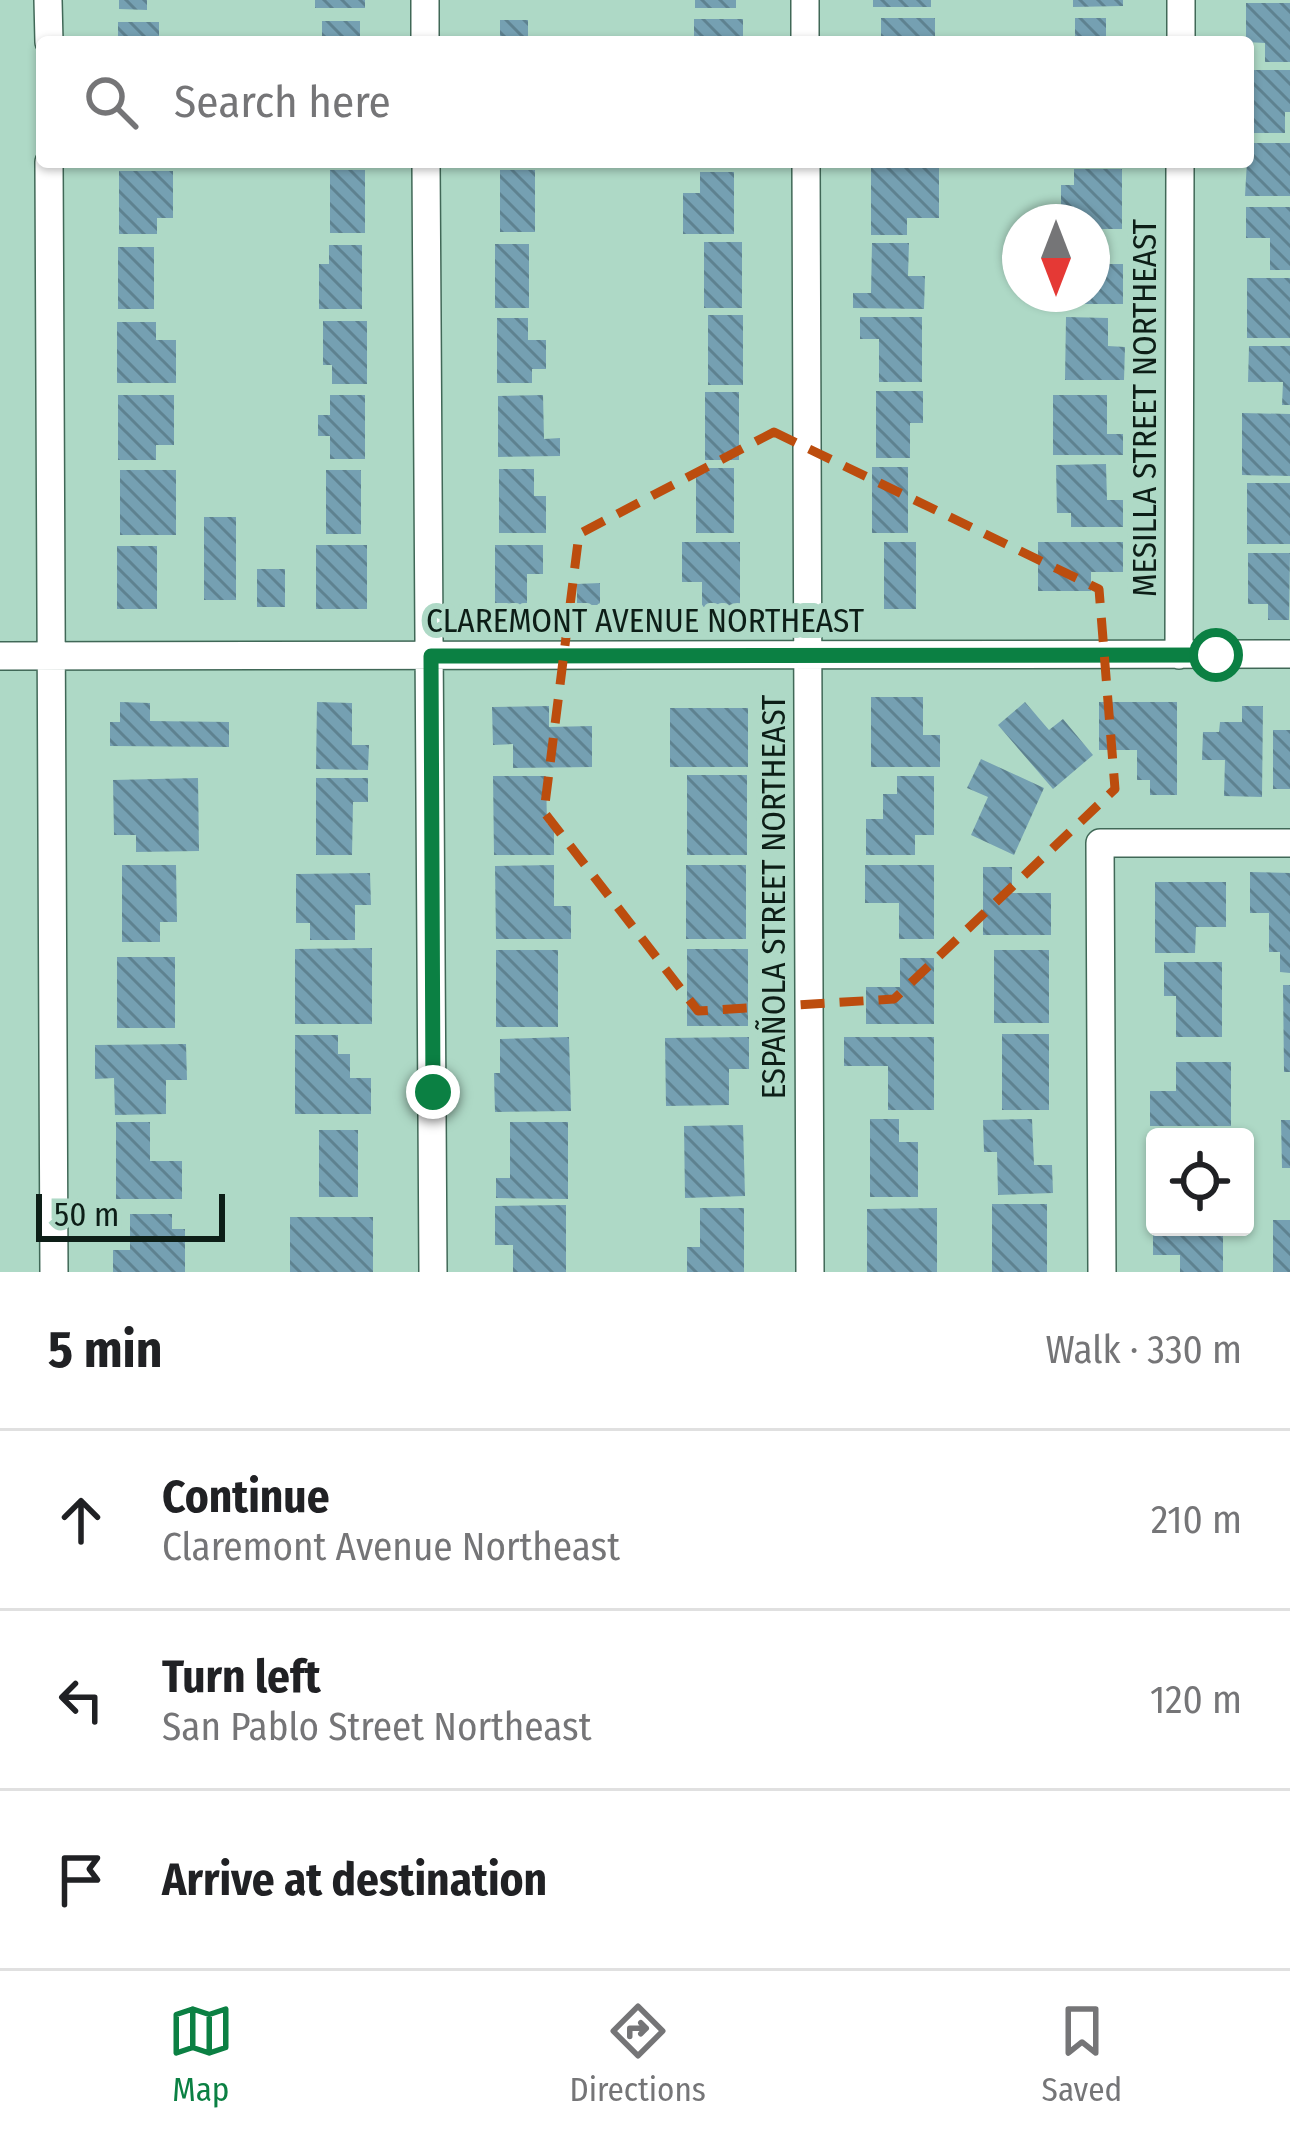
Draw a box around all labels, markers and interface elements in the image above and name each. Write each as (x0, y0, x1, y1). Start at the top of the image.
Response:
search box (36, 36, 1254, 168)
icon: search (78, 69, 144, 135)
text: Search here (174, 75, 391, 129)
north arrow (1002, 204, 1110, 312)
street label: MESILLA STREET NORTHEAST (1125, 218, 1165, 597)
street label: CLAREMONT AVENUE NORTHEAST (426, 601, 865, 641)
route start (1189, 628, 1243, 682)
street label: ESPAÑOLA STREET NORTHEAST (754, 694, 794, 1099)
route end (406, 1065, 460, 1119)
map controls (1146, 1128, 1254, 1236)
button: locate (1146, 1128, 1254, 1236)
scale bar (36, 1188, 225, 1241)
text: 50 m (54, 1195, 119, 1235)
text: 5 min (48, 1319, 163, 1381)
text: Walk · 330 m (1046, 1327, 1242, 1373)
text: Continue (162, 1470, 330, 1524)
icon: ahead (48, 1487, 114, 1553)
text: 210 m (1151, 1497, 1242, 1543)
text: Claremont Avenue Northeast (162, 1524, 620, 1570)
text: Turn left (162, 1650, 321, 1704)
icon: left (48, 1667, 114, 1733)
text: 120 m (1150, 1677, 1242, 1723)
text: San Pablo Street Northeast (162, 1704, 592, 1750)
icon: arrive (48, 1847, 114, 1913)
text: Arrive at destination (162, 1853, 547, 1907)
tab: Map (168, 1998, 234, 2110)
tab: Directions (569, 1998, 706, 2110)
tab: Saved (1042, 1998, 1122, 2110)

